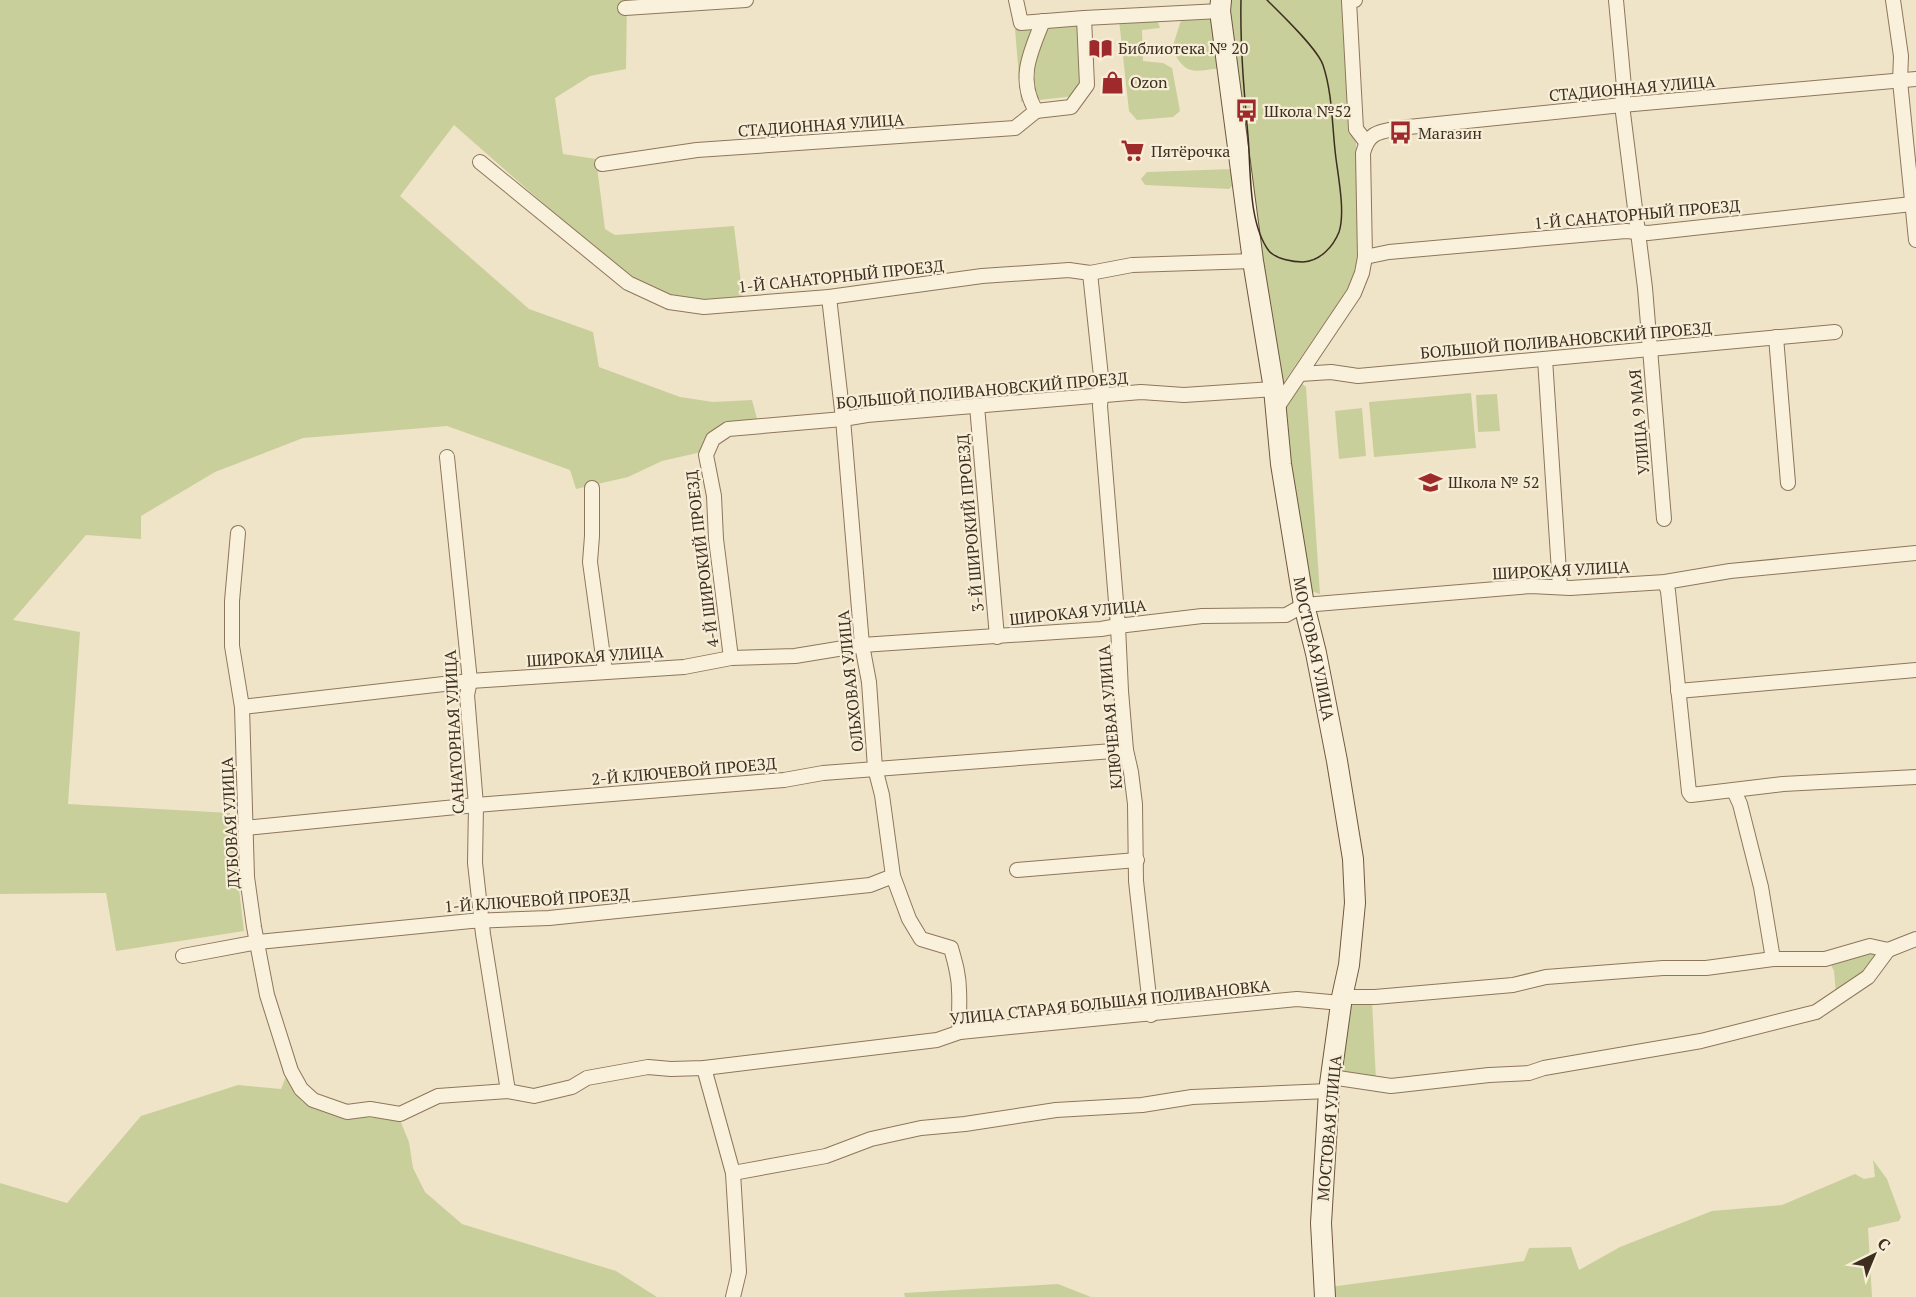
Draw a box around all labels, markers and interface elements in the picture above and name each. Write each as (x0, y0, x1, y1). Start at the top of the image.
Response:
library icon: Библиотека № 20 (1087, 35, 1113, 61)
place label: Библиотека № 20 (1118, 37, 1248, 59)
shop icon: Ozon (1099, 69, 1125, 95)
street label: СТАДИОННАЯ УЛИЦА (1548, 70, 1716, 106)
place label: Ozon (1130, 71, 1168, 93)
bus stop icon: Школа №52 (1233, 98, 1259, 124)
place label: Школа №52 (1264, 100, 1352, 122)
street label: СТАДИОННАЯ УЛИЦА (737, 108, 905, 142)
bus stop icon: Магазин (1387, 120, 1413, 146)
place label: Магазин (1418, 122, 1482, 144)
supermarket icon: Пятёрочка (1120, 138, 1146, 164)
place label: Пятёрочка (1151, 140, 1230, 162)
street label: 1-Й САНАТОРНЫЙ ПРОЕЗД (1533, 194, 1741, 234)
street label: 1-Й САНАТОРНЫЙ ПРОЕЗД (737, 254, 945, 298)
street label: БОЛЬШОЙ ПОЛИВАНОВСКИЙ ПРОЕЗД (1419, 316, 1713, 364)
street label: БОЛЬШОЙ ПОЛИВАНОВСКИЙ ПРОЕЗД (835, 366, 1129, 414)
street label: УЛИЦА 9 МАЯ (1623, 368, 1655, 476)
street label: 3-Й ШИРОКИЙ ПРОЕЗД (951, 433, 989, 613)
street label: 4-Й ШИРОКИЙ ПРОЕЗД (680, 469, 724, 649)
school or university icon: Школа № 52 (1417, 469, 1443, 495)
place label: Школа № 52 (1448, 471, 1539, 493)
street label: ШИРОКАЯ УЛИЦА (1492, 555, 1630, 585)
street label: МОСТОВАЯ УЛИЦА (1289, 575, 1340, 723)
street label: ШИРОКАЯ УЛИЦА (1009, 594, 1148, 630)
street label: ОЛЬХОВАЯ УЛИЦА (832, 609, 868, 753)
street label: ШИРОКАЯ УЛИЦА (526, 640, 664, 672)
street label: КЛЮЧЕВАЯ УЛИЦА (1093, 644, 1127, 790)
street label: САНАТОРНАЯ УЛИЦА (439, 649, 469, 815)
street label: 2-Й КЛЮЧЕВОЙ ПРОЕЗД (591, 752, 777, 790)
street label: ДУБОВАЯ УЛИЦА (216, 756, 244, 889)
street label: 1-Й КЛЮЧЕВОЙ ПРОЕЗД (444, 883, 630, 917)
street label: УЛИЦА СТАРАЯ БОЛЬШАЯ ПОЛИВАНОВКА (948, 974, 1272, 1030)
street label: МОСТОВАЯ УЛИЦА (1312, 1054, 1346, 1202)
north arrow (1844, 1225, 1904, 1285)
text: С (1873, 1232, 1896, 1256)

